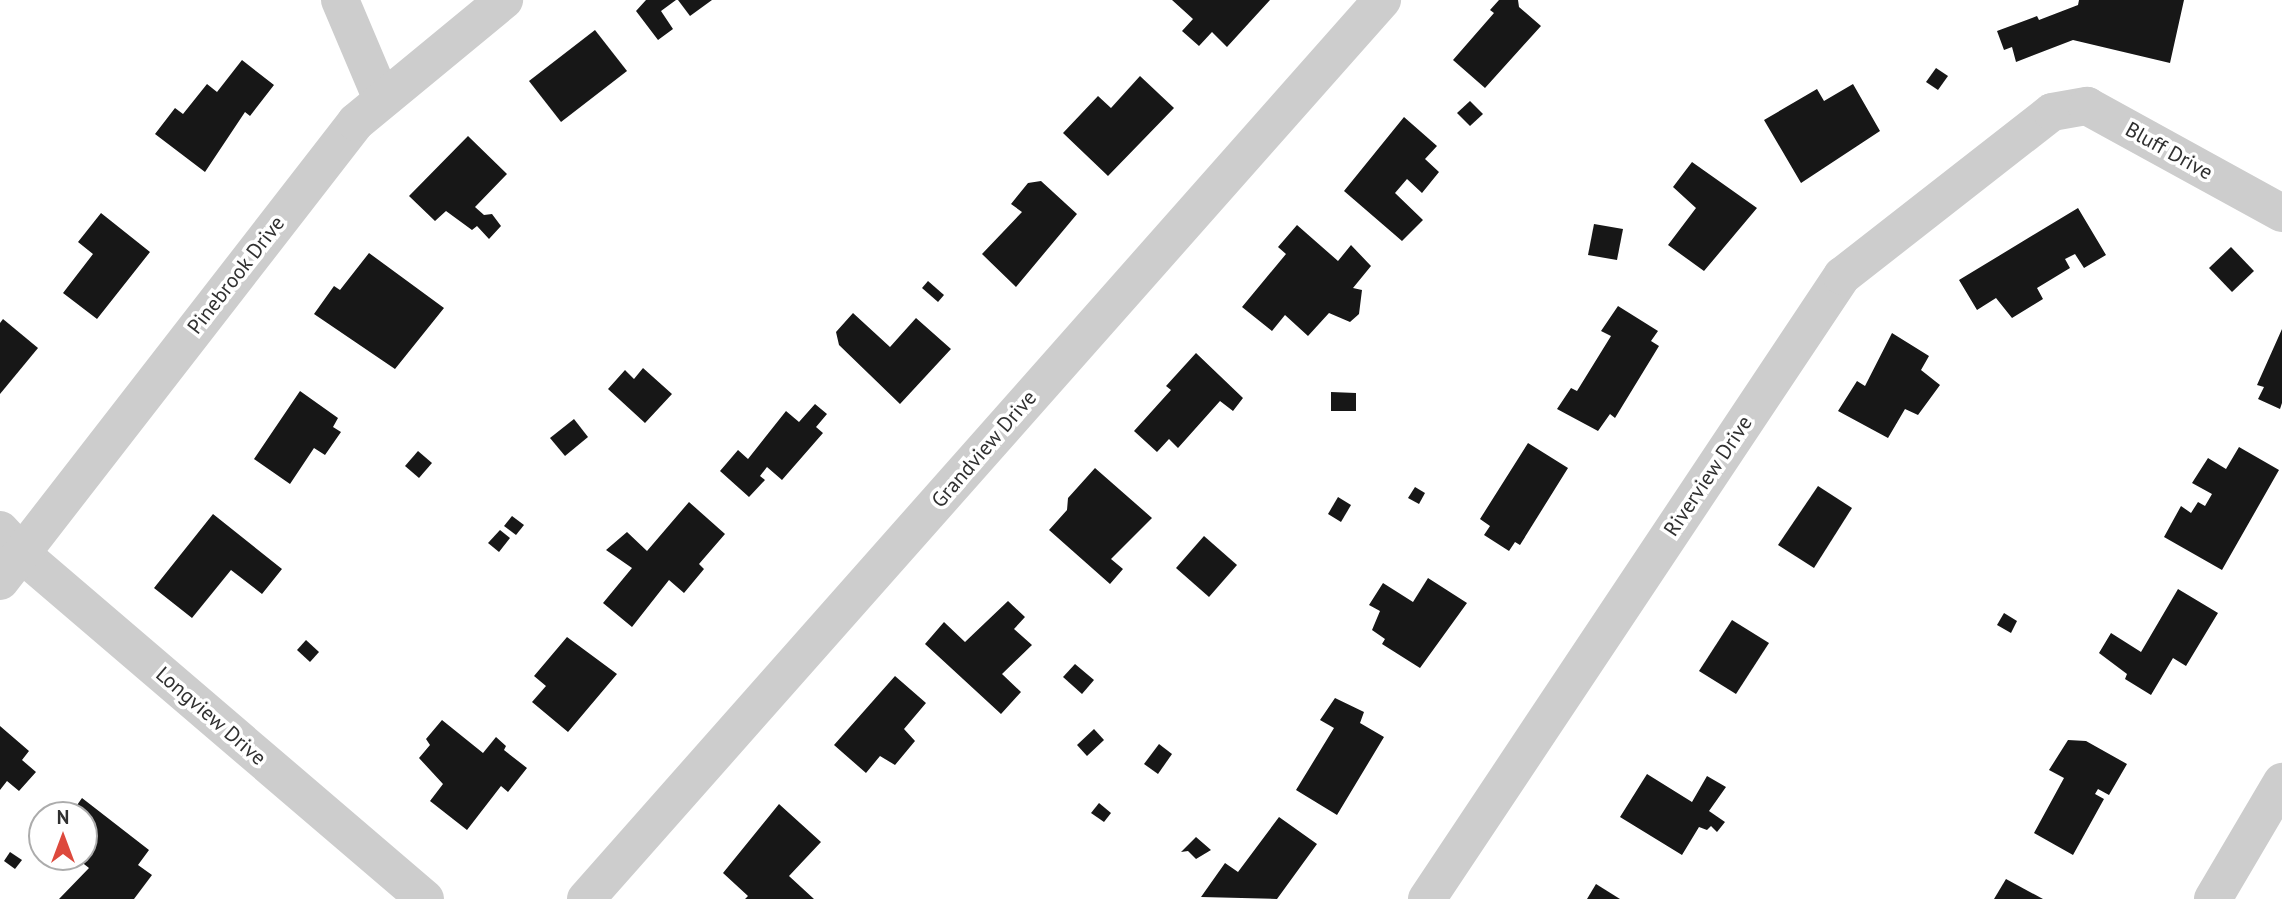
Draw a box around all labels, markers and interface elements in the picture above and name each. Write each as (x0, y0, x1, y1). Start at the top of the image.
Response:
street label: Bluff Drive (2121, 117, 2217, 185)
street label: Pinebrook Drive (182, 211, 290, 339)
street label: Grandview Drive (926, 385, 1042, 513)
street label: Riverview Drive (1658, 411, 1758, 541)
street label: Longview Drive (151, 661, 271, 771)
north arrow (28, 801, 98, 871)
text: N (57, 805, 69, 829)

